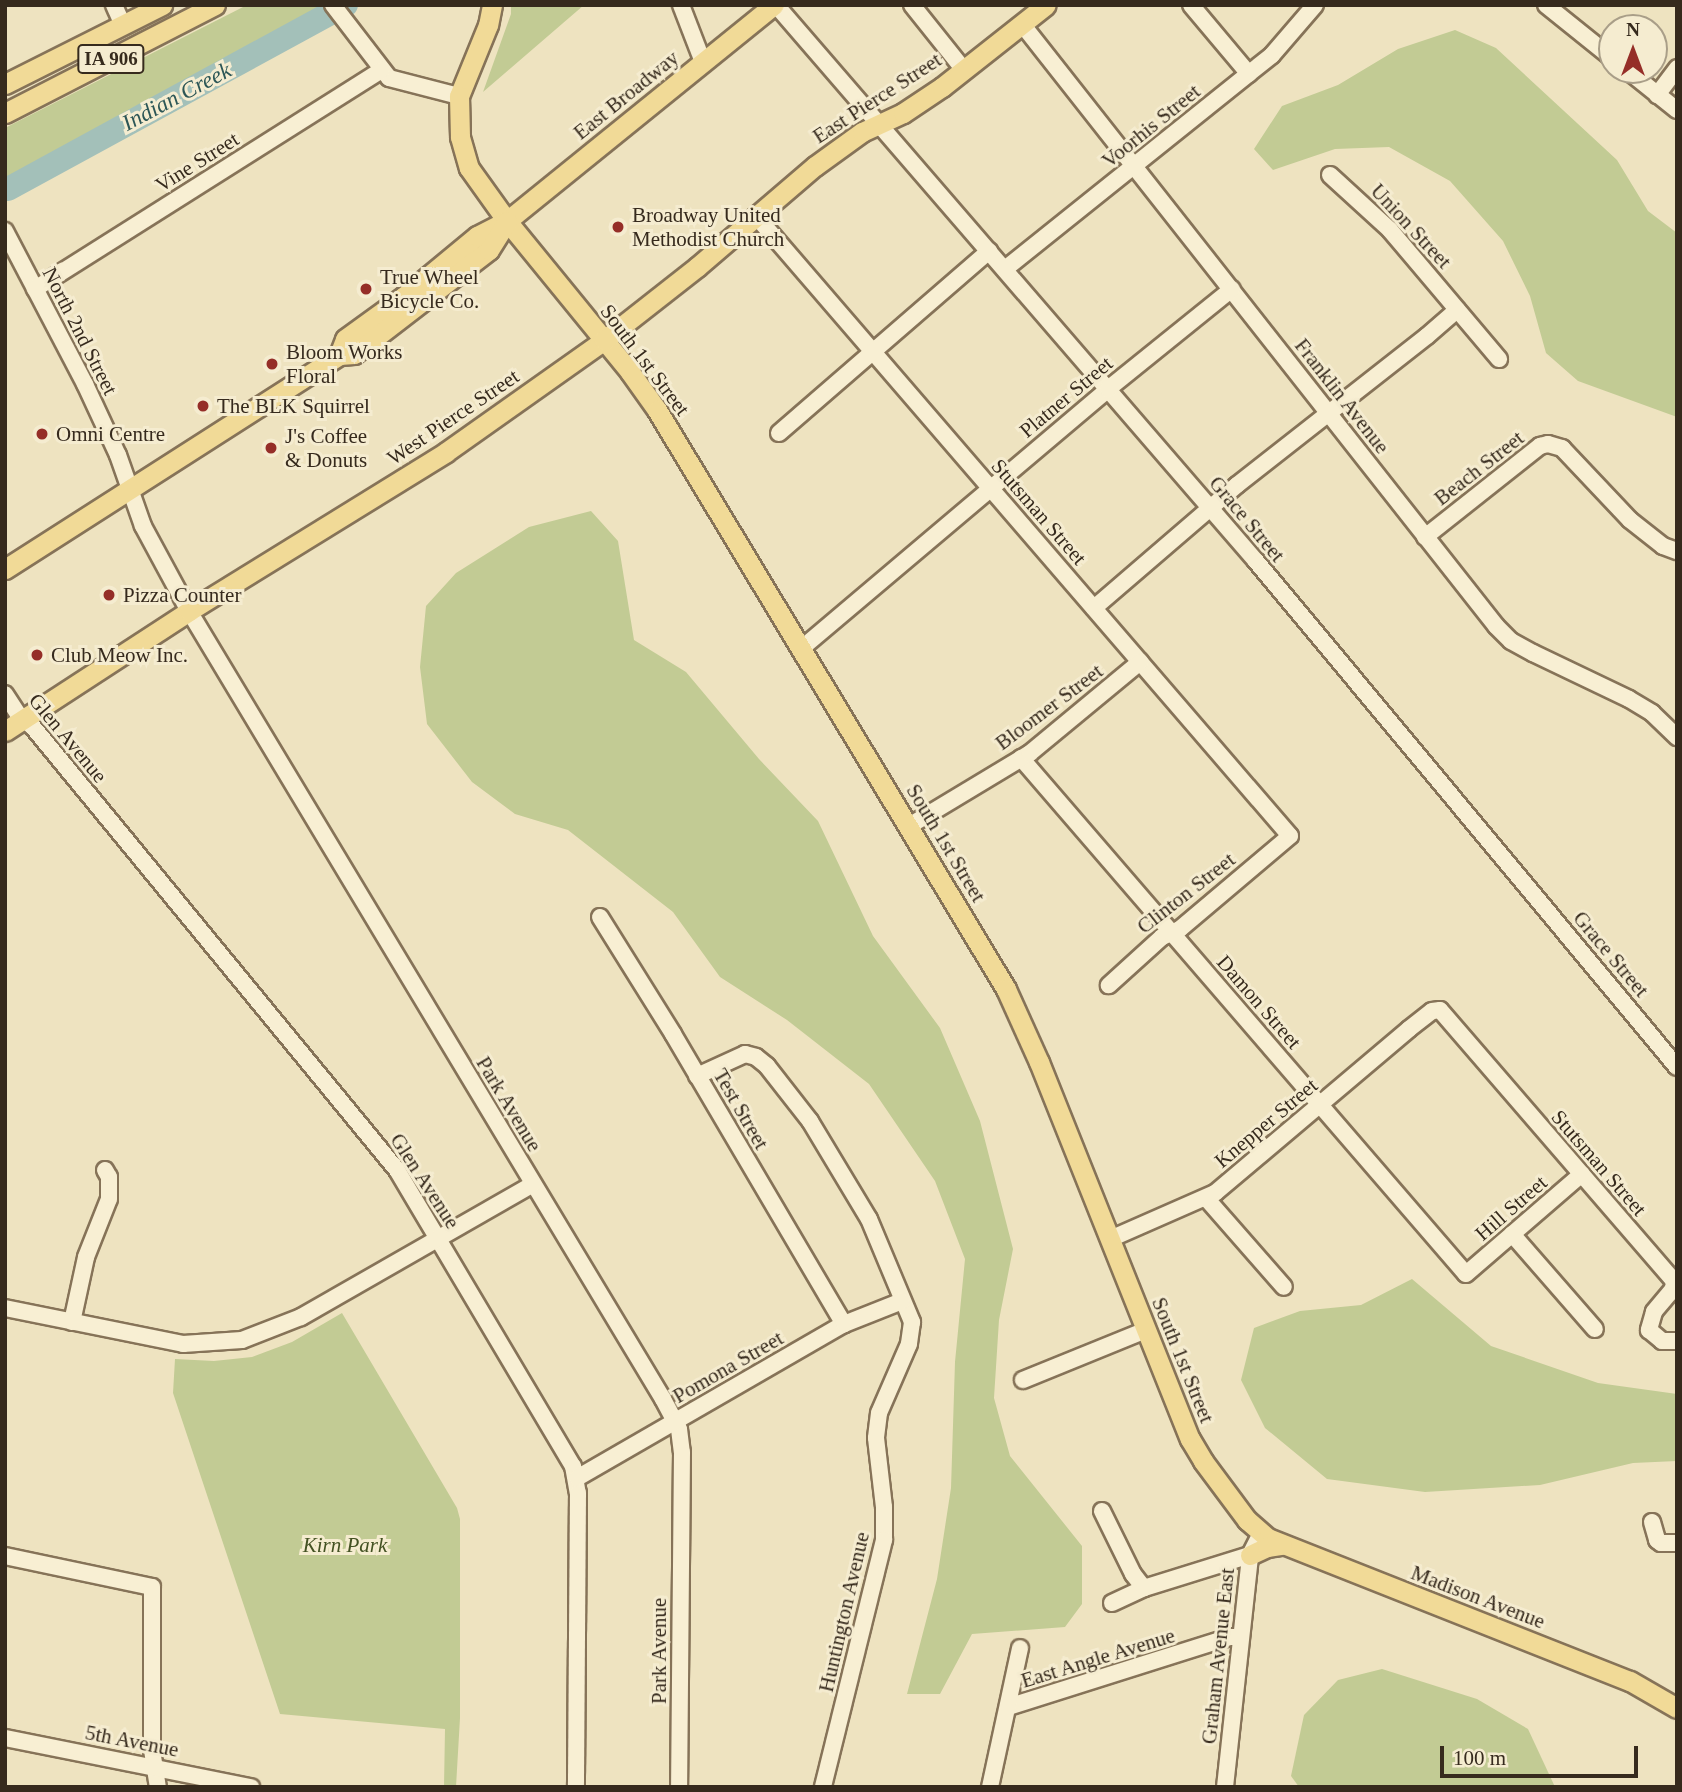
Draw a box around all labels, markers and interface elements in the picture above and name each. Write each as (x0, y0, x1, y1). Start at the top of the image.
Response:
north arrow (1598, 14, 1668, 84)
text: N (1626, 19, 1640, 40)
road number: IA 906 (76, 44, 146, 74)
street label: East Broadway (568, 45, 684, 145)
street label: East Pierce Street (808, 47, 946, 149)
water label: Indian Creek (118, 57, 236, 137)
street label: Voorhis Street (1097, 79, 1205, 173)
street label: Vine Street (151, 126, 243, 198)
street label: Union Street (1365, 178, 1457, 274)
place label: Broadway United Methodist Church (632, 202, 784, 252)
marker: Broadway United Methodist Church (610, 219, 626, 235)
street label: North 2nd Street (37, 263, 123, 399)
place label: True Wheel Bicycle Co. (380, 264, 479, 314)
marker: True Wheel Bicycle Co. (358, 281, 374, 297)
street label: South 1st Street (595, 299, 695, 421)
street label: Franklin Avenue (1289, 333, 1395, 459)
place label: Bloom Works Floral (286, 339, 403, 389)
street label: Platner Street (1014, 351, 1118, 443)
marker: Bloom Works Floral (264, 356, 280, 372)
street label: West Pierce Street (382, 364, 524, 470)
place label: The BLK Squirrel (217, 393, 370, 419)
marker: The BLK Squirrel (195, 398, 211, 414)
place label: Omni Centre (56, 421, 165, 447)
place label: J's Coffee & Donuts (285, 423, 367, 473)
street label: Beach Street (1429, 425, 1529, 511)
marker: Omni Centre (34, 426, 50, 442)
marker: J's Coffee & Donuts (263, 440, 279, 456)
street label: Stutsman Street (986, 454, 1092, 570)
street label: Grace Street (1204, 471, 1290, 567)
place label: Pizza Counter (123, 582, 241, 608)
marker: Pizza Counter (101, 587, 117, 603)
place label: Club Meow Inc. (51, 642, 188, 668)
marker: Club Meow Inc. (29, 647, 45, 663)
street label: Bloomer Street (990, 659, 1108, 755)
street label: Glen Avenue (23, 688, 113, 788)
street label: South 1st Street (901, 780, 991, 906)
street label: Clinton Street (1132, 847, 1240, 939)
street label: Grace Street (1568, 906, 1654, 1002)
street label: Damon Street (1211, 950, 1307, 1054)
street label: Park Avenue (471, 1051, 547, 1157)
street label: Test Street (708, 1064, 774, 1154)
street label: Knepper Street (1209, 1073, 1323, 1173)
street label: Stutsman Street (1546, 1105, 1652, 1221)
street label: Glen Avenue (385, 1128, 465, 1234)
street label: Hill Street (1470, 1170, 1552, 1246)
street label: South 1st Street (1146, 1294, 1220, 1426)
street label: Pomona Street (668, 1325, 788, 1409)
street label: Huntington Avenue (813, 1529, 875, 1695)
park label: Kirn Park (303, 1532, 387, 1558)
street label: Madison Avenue (1407, 1560, 1549, 1634)
street label: Graham Avenue East (1196, 1566, 1240, 1746)
street label: Park Avenue (646, 1597, 672, 1705)
street label: East Angle Avenue (1017, 1622, 1179, 1694)
street label: 5th Avenue (83, 1719, 181, 1763)
scale bar (1444, 1732, 1642, 1776)
text: 100 m (1453, 1746, 1506, 1770)

